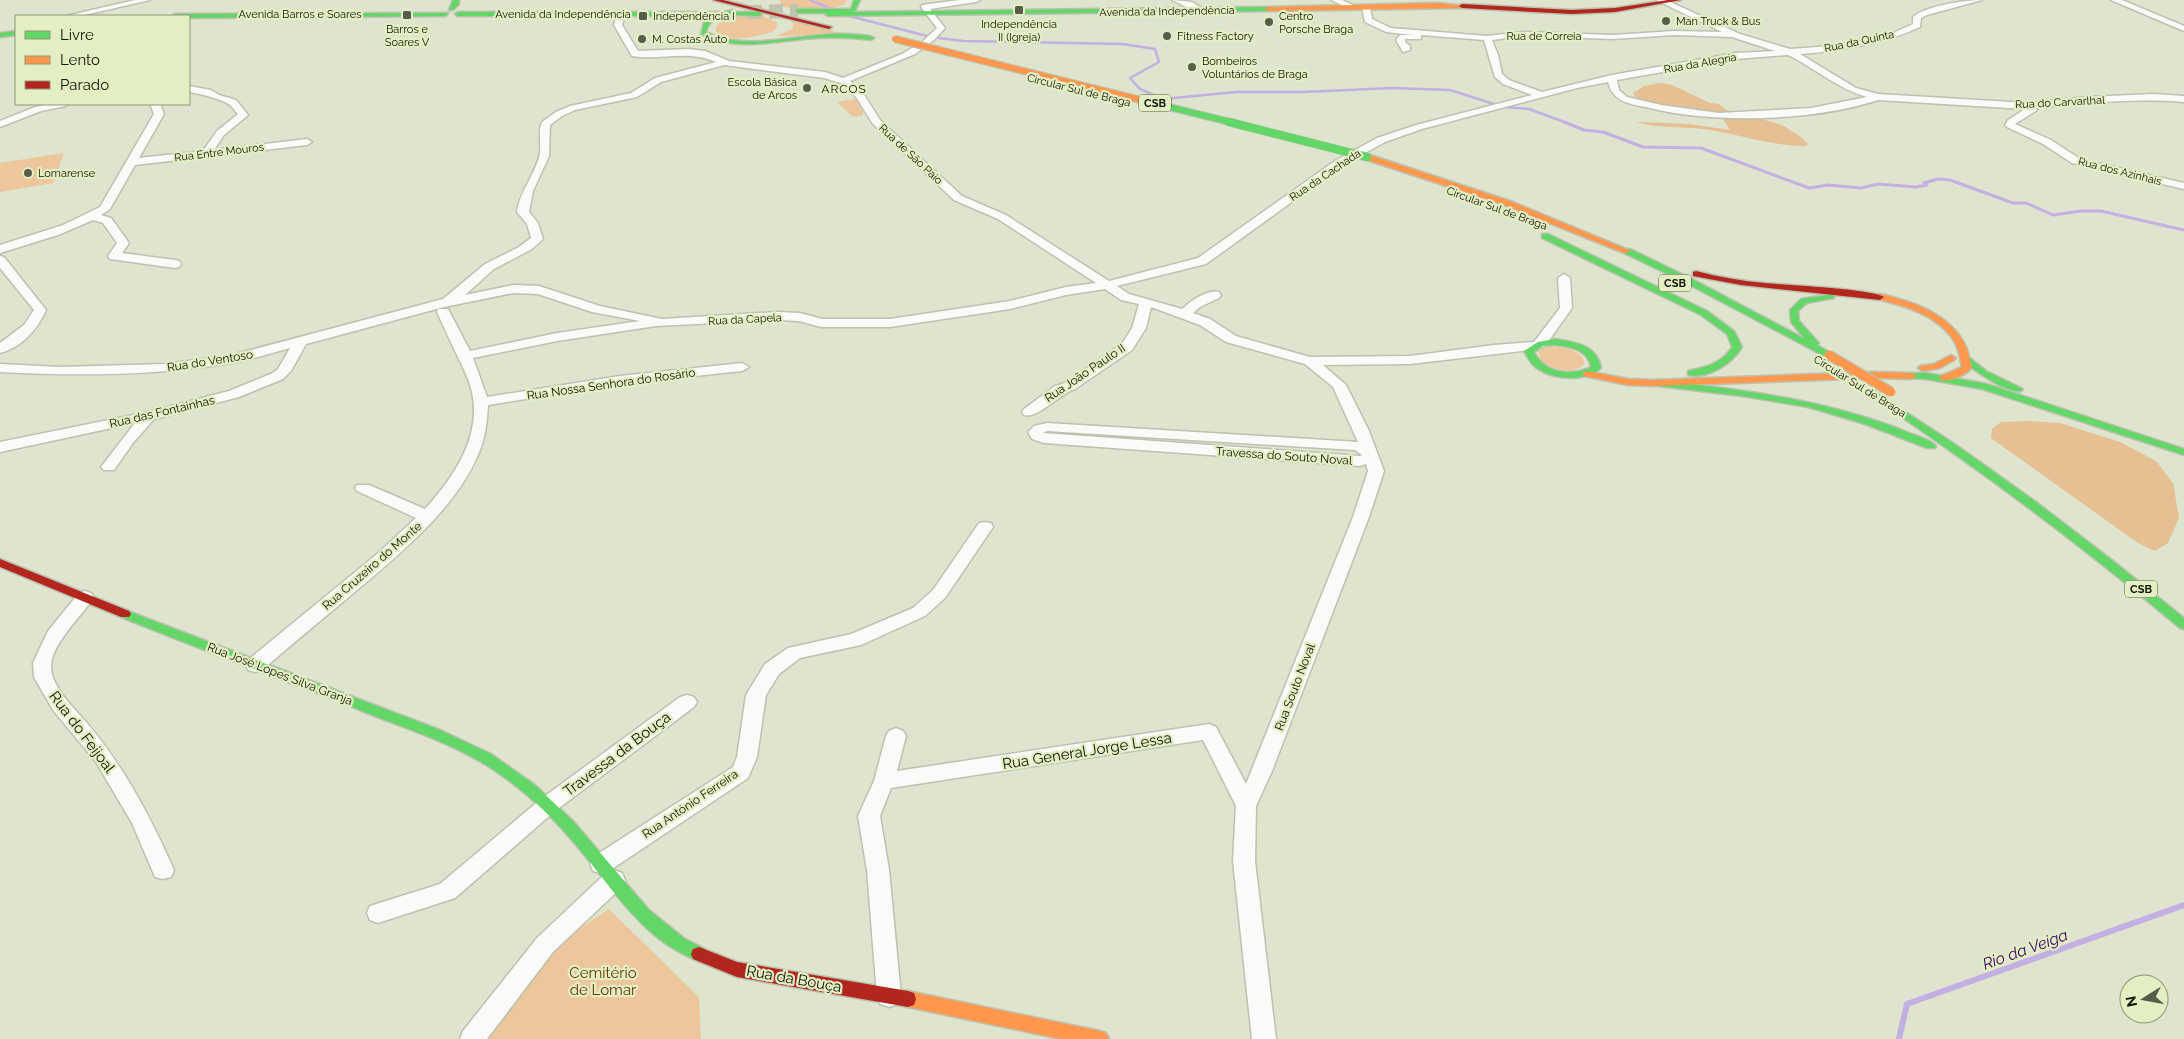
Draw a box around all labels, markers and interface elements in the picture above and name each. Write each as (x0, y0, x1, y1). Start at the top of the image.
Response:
marker: Independência II (Igreja) (1013, 4, 1025, 16)
street label: Avenida da Independência (1099, 4, 1235, 19)
street label: Avenida Barros e Soares (238, 8, 362, 21)
street label: Avenida da Independência (495, 8, 631, 21)
marker: Barros e Soares V (401, 9, 413, 21)
marker: Independência I (637, 10, 649, 22)
place label: Independência I (653, 10, 735, 23)
place label: Centro Porsche Braga (1279, 10, 1353, 36)
legend (15, 15, 190, 105)
marker: Man Truck & Bus (1660, 15, 1672, 27)
place label: Man Truck & Bus (1676, 15, 1761, 28)
marker: Centro Porsche Braga (1263, 16, 1275, 28)
place label: Independência II (Igreja) (981, 18, 1057, 44)
place label: Barros e Soares V (385, 23, 430, 49)
text: Livre (60, 26, 94, 44)
street label: Rua da Quinta (1823, 28, 1895, 55)
marker: Fitness Factory (1161, 30, 1173, 42)
place label: Fitness Factory (1177, 30, 1254, 43)
street label: Rua de Correia (1506, 30, 1582, 43)
marker: M. Costas Auto (636, 33, 648, 45)
place label: M. Costas Auto (652, 33, 728, 46)
text: Lento (60, 51, 100, 69)
street label: Rua da Alegría (1663, 51, 1737, 76)
place label: Bombeiros Voluntários de Braga (1202, 55, 1308, 81)
marker: Bombeiros Voluntários de Braga (1186, 61, 1198, 73)
street label: Circular Sul de Braga (1026, 71, 1132, 110)
text: Parado (60, 76, 109, 94)
place label: Escola Básica de Arcos (728, 76, 797, 102)
marker: Escola Básica de Arcos (801, 82, 813, 94)
district label: ARCOS (821, 82, 867, 96)
street label: Rua do Carvarlhal (2015, 94, 2105, 111)
road number: CSB (1139, 95, 1171, 112)
street label: Rua de São Paio (876, 122, 946, 187)
street label: Rua Entre Mouros (173, 141, 265, 164)
street label: Rua da Cachada (1287, 147, 1363, 204)
street label: Rua dos Azinhais (2077, 155, 2163, 188)
marker: Lomarense (22, 167, 34, 179)
place label: Lomarense (38, 167, 96, 180)
street label: Circular Sul de Braga (1445, 184, 1549, 233)
road number: CSB (1659, 274, 1691, 292)
street label: Rua da Capela (708, 311, 782, 328)
street label: Rua João Paulo II (1042, 341, 1128, 405)
street label: Rua do Ventoso (166, 347, 254, 375)
street label: Circular Sul de Braga (1811, 353, 1908, 420)
street label: Rua Nossa Senhora do Rosário (526, 365, 696, 403)
street label: Rua das Fontainhas (108, 393, 216, 431)
street label: Travessa do Souto Noval (1215, 444, 1353, 468)
street label: Rua Cruzeiro do Monte (320, 519, 424, 613)
road number: CSB (2125, 580, 2157, 598)
street label: Rua José Lopes Silva Granja (205, 640, 355, 708)
street label: Rua Souto Noval (1272, 641, 1318, 733)
street label: Rua do Feijoal (45, 688, 119, 777)
street label: Travessa da Bouça (560, 708, 674, 800)
street label: Rua General Jorge Lessa (1001, 729, 1173, 773)
street label: Rua António Ferreira (640, 767, 740, 841)
water label: Rio da Veiga (1980, 925, 2071, 974)
street label: Rua da Bouça (745, 962, 843, 996)
park label: Cemitério de Lomar (569, 964, 637, 999)
north arrow (2119, 974, 2169, 1024)
text: N (2122, 995, 2140, 1008)

